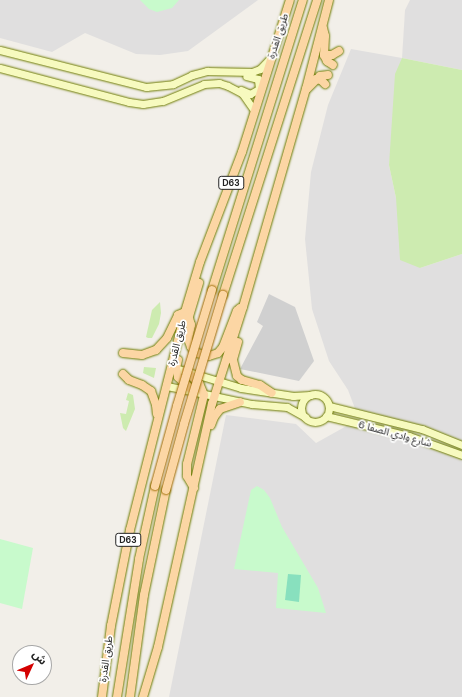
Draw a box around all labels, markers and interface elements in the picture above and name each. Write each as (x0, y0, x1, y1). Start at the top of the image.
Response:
street label: طريق القدرة (265, 12, 291, 60)
road number: D63 (218, 176, 244, 190)
street label: طريق القدرة (166, 319, 188, 367)
street label: شارع وادي الصفا 6 (357, 418, 433, 450)
road number: D63 (115, 533, 141, 547)
street label: طريق القدرة (97, 635, 115, 683)
north arrow (12, 645, 52, 685)
text: ش (30, 647, 50, 668)

